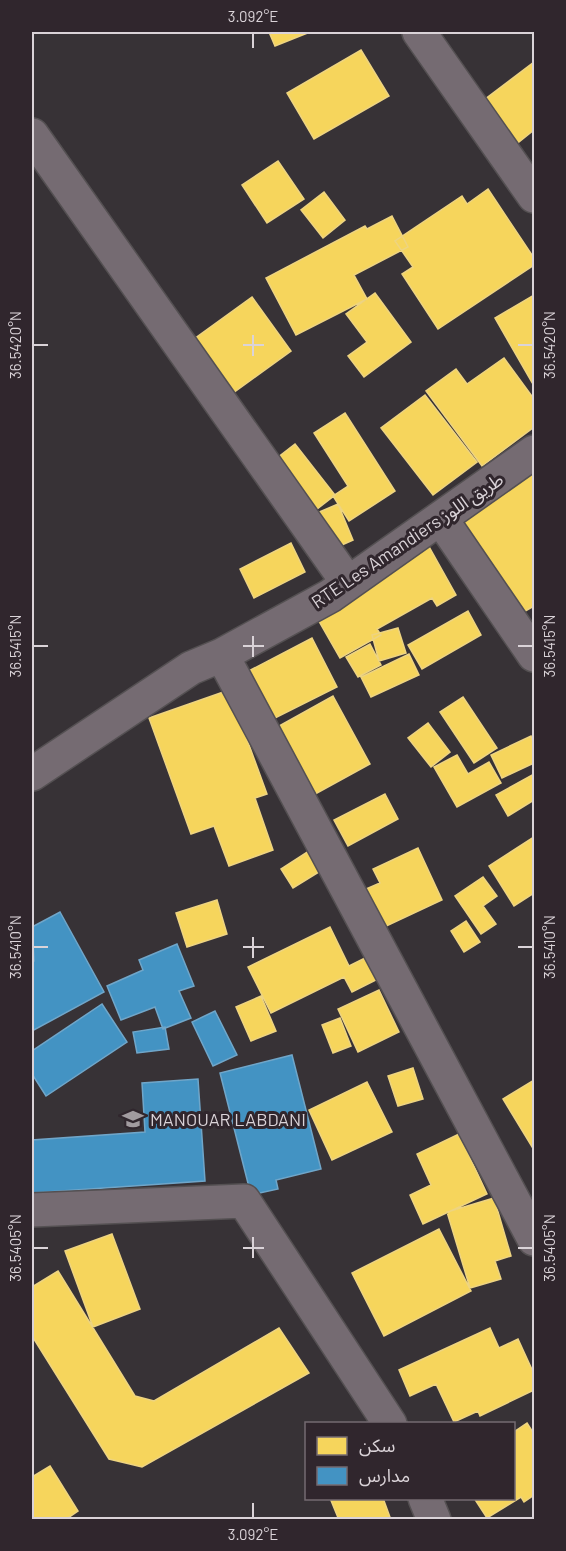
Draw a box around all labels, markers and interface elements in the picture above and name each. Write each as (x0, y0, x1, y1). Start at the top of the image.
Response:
text: 3.092°E (228, 7, 278, 25)
text: 36.5420°N (6, 311, 24, 379)
text: 36.5420°N (540, 311, 558, 379)
street label: RTE Les Amandiers طريق اللوز (307, 467, 508, 613)
text: 36.5415°N (6, 614, 24, 678)
text: 36.5415°N (540, 614, 558, 678)
text: 36.5410°N (6, 915, 24, 979)
text: 36.5410°N (540, 915, 558, 979)
school or university icon: MANOUAR LABDANI (121, 1107, 145, 1131)
place label: MANOUAR LABDANI (150, 1108, 306, 1130)
text: 36.5405°N (6, 1214, 24, 1282)
text: 36.5405°N (540, 1214, 558, 1282)
legend (305, 1422, 515, 1500)
text: سكن (359, 1434, 395, 1457)
text: مدارس (359, 1464, 410, 1487)
text: 3.092°E (228, 1525, 278, 1543)

